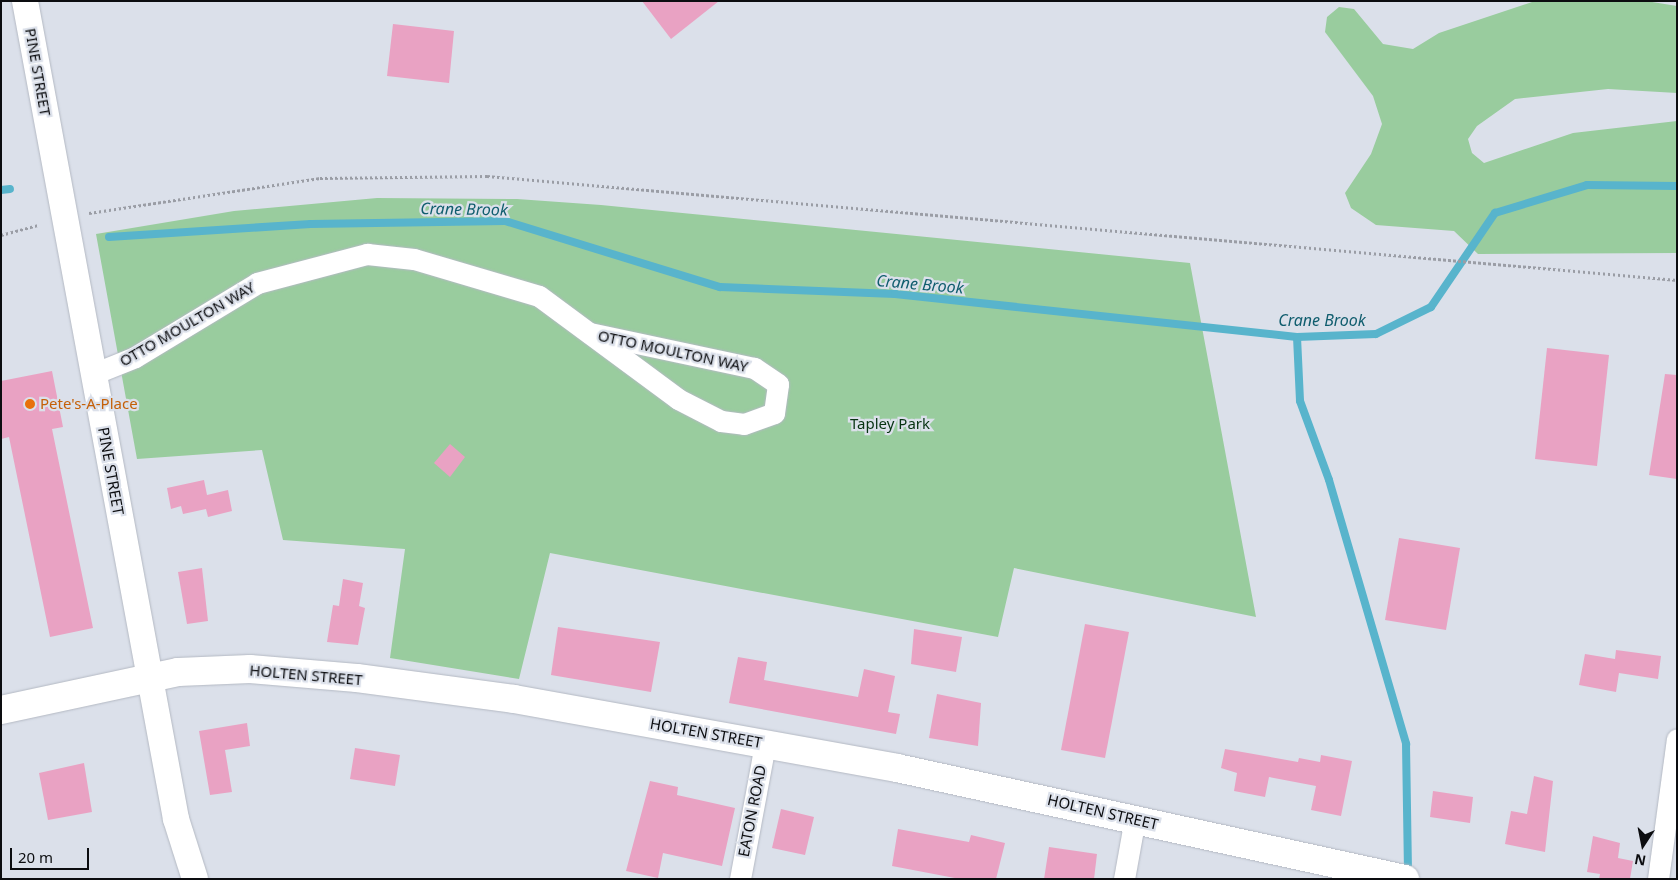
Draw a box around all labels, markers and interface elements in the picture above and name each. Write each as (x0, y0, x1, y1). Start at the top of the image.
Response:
street label: PINE STREET (21, 27, 55, 117)
water label: Crane Brook (420, 199, 508, 219)
water label: Crane Brook (876, 271, 964, 297)
street label: OTTO MOULTON WAY (116, 278, 258, 370)
water label: Crane Brook (1278, 310, 1366, 330)
street label: OTTO MOULTON WAY (596, 326, 750, 376)
place label: Pete's-A-Place (40, 395, 138, 413)
marker: Pete's-A-Place (24, 398, 36, 410)
park label: Tapley Park (850, 415, 930, 433)
street label: PINE STREET (94, 426, 128, 516)
street label: HOLTEN STREET (249, 661, 363, 689)
street label: HOLTEN STREET (649, 714, 763, 752)
street label: EATON ROAD (734, 764, 770, 858)
street label: HOLTEN STREET (1046, 790, 1160, 834)
north arrow (1618, 820, 1668, 870)
scale bar (12, 838, 91, 870)
text: 20 m (18, 847, 53, 867)
text: N (1633, 850, 1647, 871)

